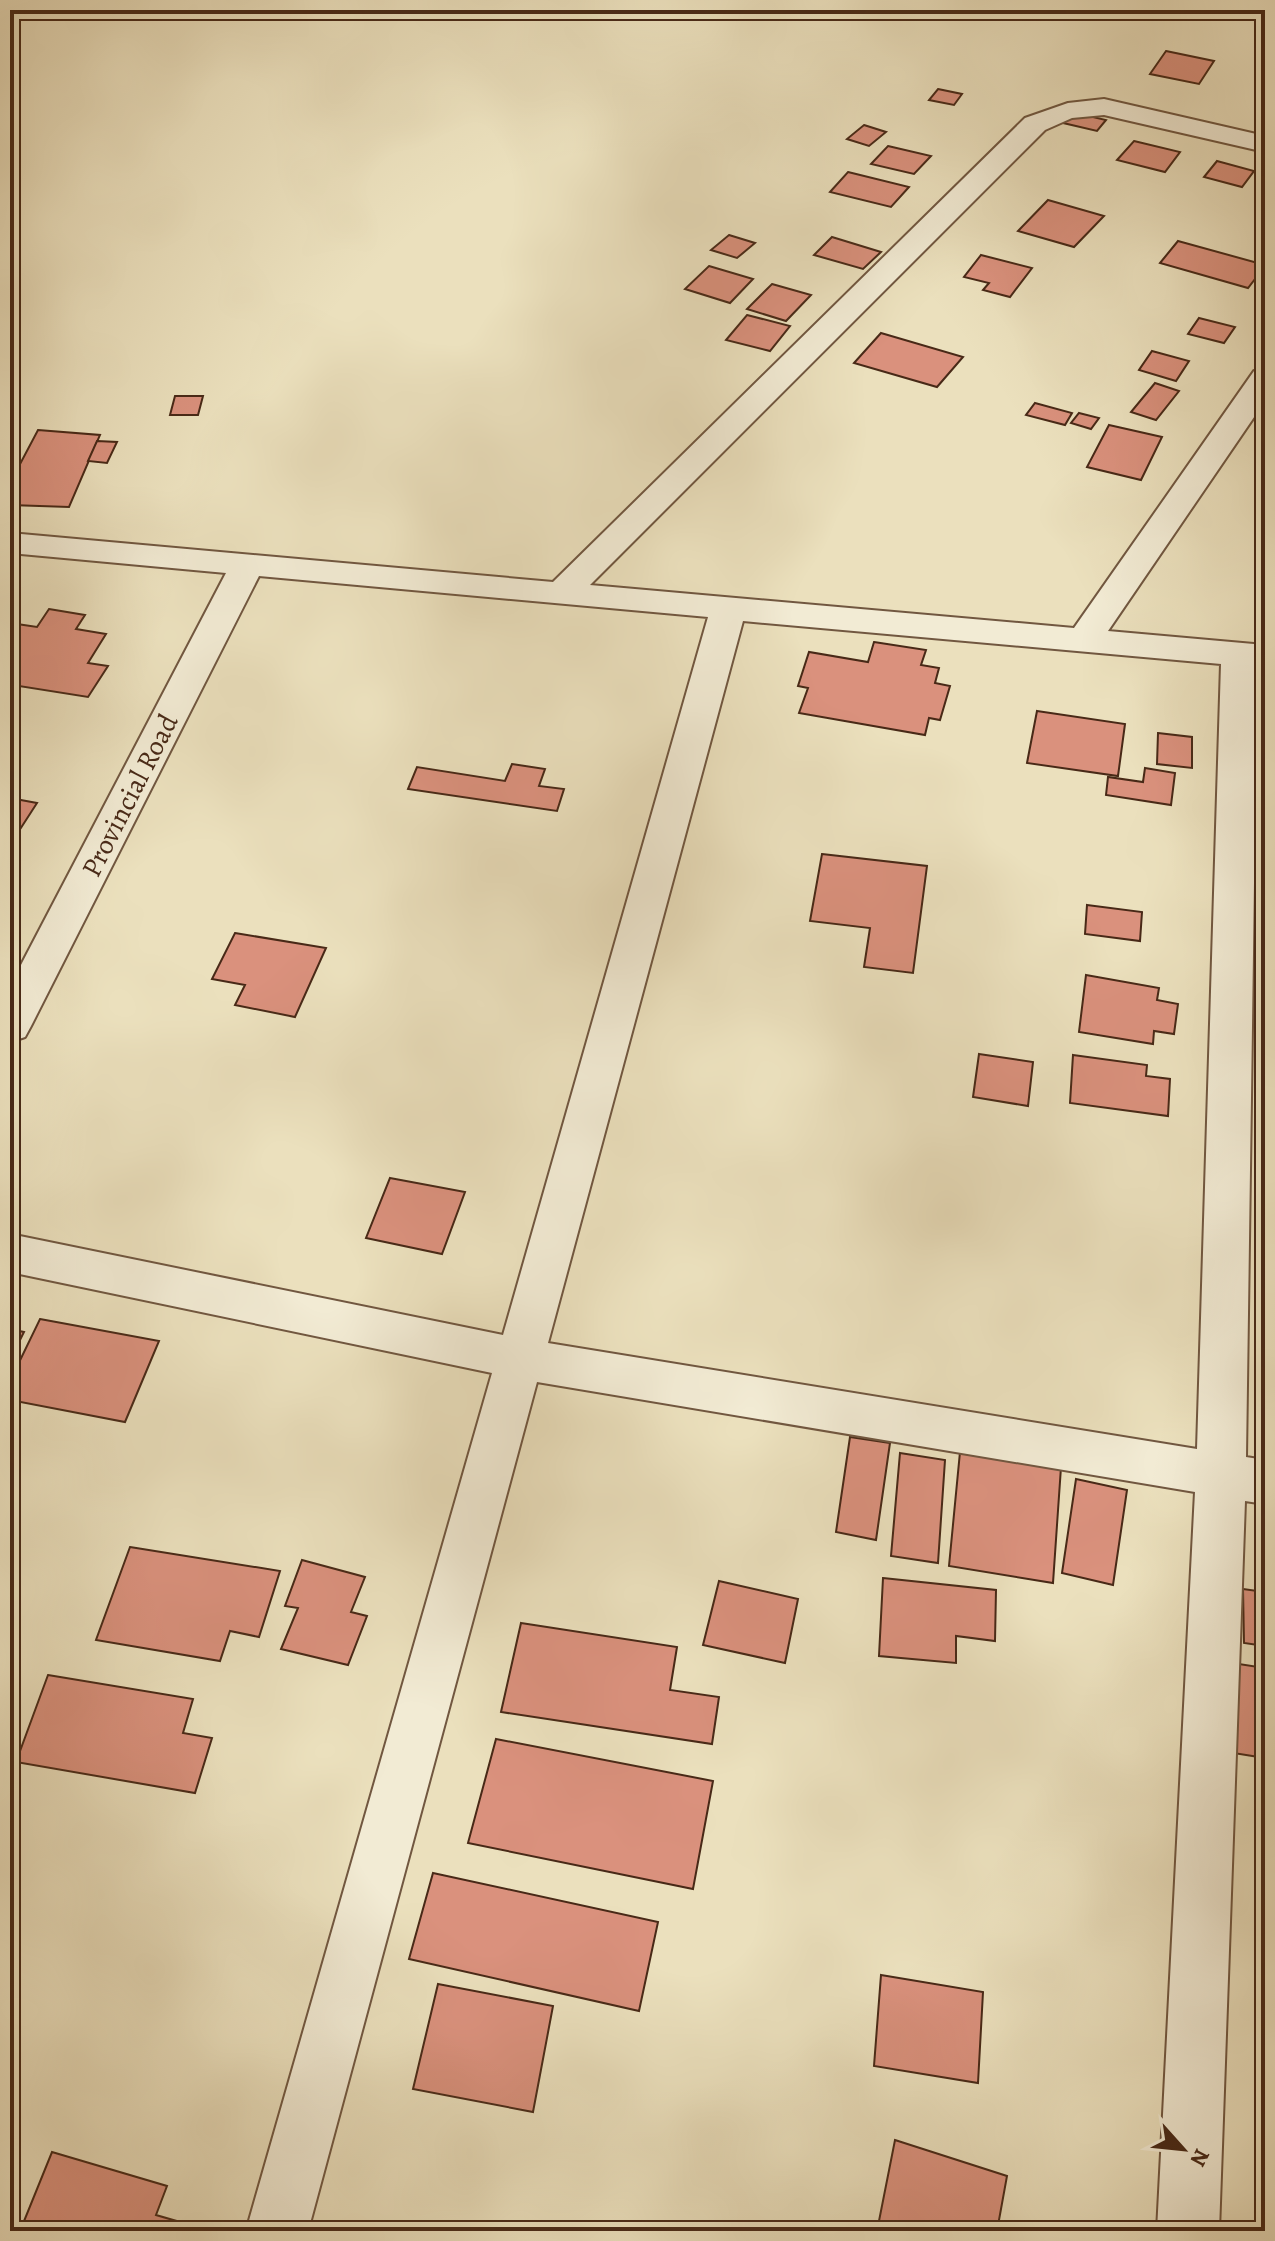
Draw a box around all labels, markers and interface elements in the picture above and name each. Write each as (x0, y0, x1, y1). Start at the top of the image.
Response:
street label: Provincial Road (72, 707, 188, 884)
north arrow (1143, 2109, 1223, 2189)
text: N (1183, 2144, 1217, 2172)

